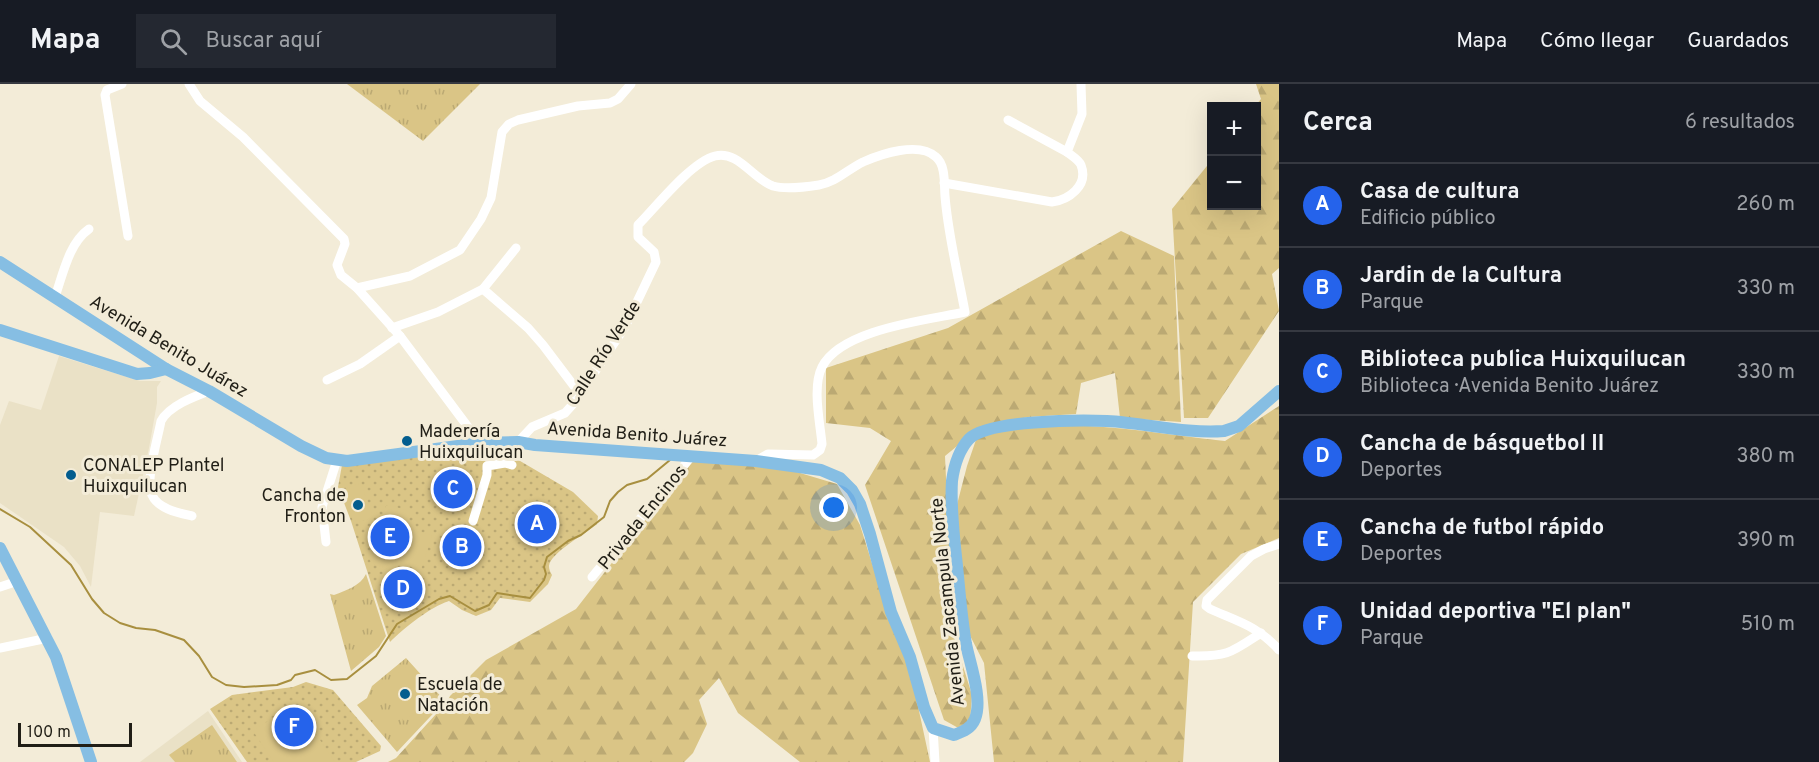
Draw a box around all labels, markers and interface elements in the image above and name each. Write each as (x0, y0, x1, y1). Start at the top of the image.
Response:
search box (136, 14, 556, 68)
text: Mapa (30, 23, 100, 59)
icon: search (157, 25, 190, 58)
text: Buscar aquí (205, 28, 321, 55)
text: Mapa (1456, 28, 1507, 55)
text: Cómo llegar (1540, 28, 1654, 55)
text: Guardados (1687, 28, 1789, 55)
map controls (1207, 102, 1261, 210)
button: + (1207, 102, 1261, 156)
text: Cerca (1303, 107, 1373, 140)
text: 6 resultados (1685, 110, 1795, 136)
button: − (1207, 156, 1261, 210)
text: Casa de cultura (1360, 179, 1520, 206)
text: A (1315, 192, 1330, 218)
text: 260 m (1736, 192, 1795, 218)
text: Edificio público (1360, 206, 1496, 232)
text: Jardin de la Cultura (1360, 263, 1562, 290)
text: B (1316, 276, 1329, 302)
text: 330 m (1737, 276, 1795, 302)
text: Parque (1360, 290, 1423, 316)
street label: Avenida Benito Juárez (85, 291, 252, 404)
street label: Calle Río Verde (562, 297, 647, 411)
text: Biblioteca publica Huixquilucan (1360, 347, 1686, 374)
text: C (1316, 360, 1329, 386)
text: 330 m (1737, 360, 1795, 386)
text: Biblioteca · Avenida Benito Juárez (1360, 374, 1659, 400)
street label: Avenida Benito Juárez (546, 418, 728, 453)
place label: Maderería Huixquilucan (419, 421, 523, 465)
text: Cancha de básquetbol II (1360, 431, 1604, 458)
marker: Maderería Huixquilucan (400, 434, 414, 448)
text: D (1315, 444, 1330, 470)
text: 380 m (1736, 444, 1795, 470)
place label: CONALEP Plantel Huixquilucan (83, 455, 225, 499)
text: Deportes (1360, 458, 1442, 484)
street label: Privada Encinos (594, 461, 693, 575)
pin: C (434, 466, 472, 512)
marker: CONALEP Plantel Huixquilucan (64, 468, 78, 482)
place label: Cancha de Fronton (262, 485, 346, 529)
your location (819, 493, 848, 522)
street label: Avenida Zacampula Norte (926, 497, 971, 707)
marker: Cancha de Fronton (351, 498, 365, 512)
pin: A (518, 502, 556, 546)
pin: E (370, 514, 410, 560)
text: Cancha de futbol rápido (1360, 515, 1604, 542)
pin: B (442, 524, 482, 570)
text: E (1316, 528, 1329, 554)
text: 390 m (1737, 528, 1795, 554)
text: Deportes (1360, 542, 1442, 568)
pin: D (384, 566, 422, 612)
text: Unidad deportiva "El plan" (1360, 599, 1631, 626)
text: F (1317, 612, 1328, 638)
text: 510 m (1741, 612, 1795, 638)
text: Parque (1360, 626, 1423, 652)
place label: Escuela de Natación (417, 674, 502, 718)
marker: Escuela de Natación (398, 687, 412, 701)
pin: F (274, 704, 314, 750)
scale bar (18, 720, 132, 748)
text: 100 m (27, 723, 71, 743)

